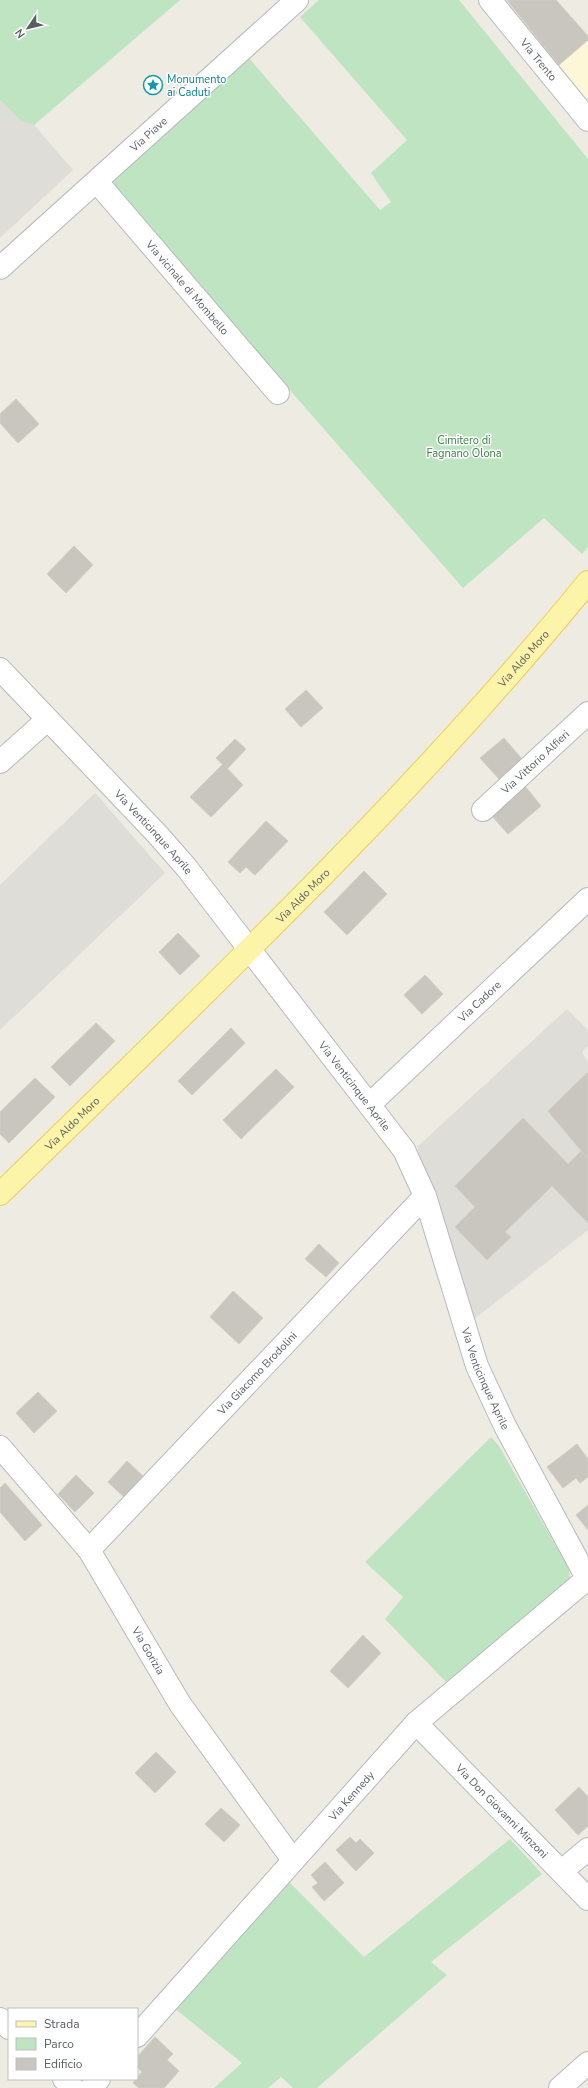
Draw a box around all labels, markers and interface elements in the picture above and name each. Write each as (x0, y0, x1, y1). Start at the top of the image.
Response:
north arrow (8, 8, 48, 48)
text: N (12, 26, 29, 41)
street label: Via Trento (516, 35, 560, 84)
place label: Monumento ai Caduti (167, 72, 226, 100)
place icon: Monumento ai Caduti (142, 74, 164, 96)
street label: Via Piave (126, 113, 171, 156)
street label: Via vicinale di Mombello (142, 237, 232, 338)
park label: Cimitero di Fagnano Olona (426, 433, 502, 461)
street label: Via Aldo Moro (494, 627, 553, 691)
street label: Via Vittorio Alfieri (497, 727, 573, 798)
street label: Via Venticinque Aprile (110, 786, 196, 878)
street label: Via Aldo Moro (272, 866, 333, 927)
street label: Via Cadore (454, 977, 505, 1026)
street label: Via Venticinque Aprile (314, 1037, 394, 1134)
street label: Via Aldo Moro (41, 1094, 103, 1155)
street label: Via Venticinque Aprile (457, 1325, 513, 1433)
street label: Via Giacomo Brodolini (214, 1329, 300, 1419)
street label: Via Gorizia (128, 1623, 168, 1678)
street label: Via Don Giovanni Minzoni (451, 1760, 551, 1862)
street label: Via Kennedy (325, 1768, 378, 1825)
legend (8, 2008, 138, 2080)
text: Strada (44, 2016, 80, 2032)
text: Parco (44, 2036, 74, 2052)
text: Edificio (44, 2056, 83, 2072)

